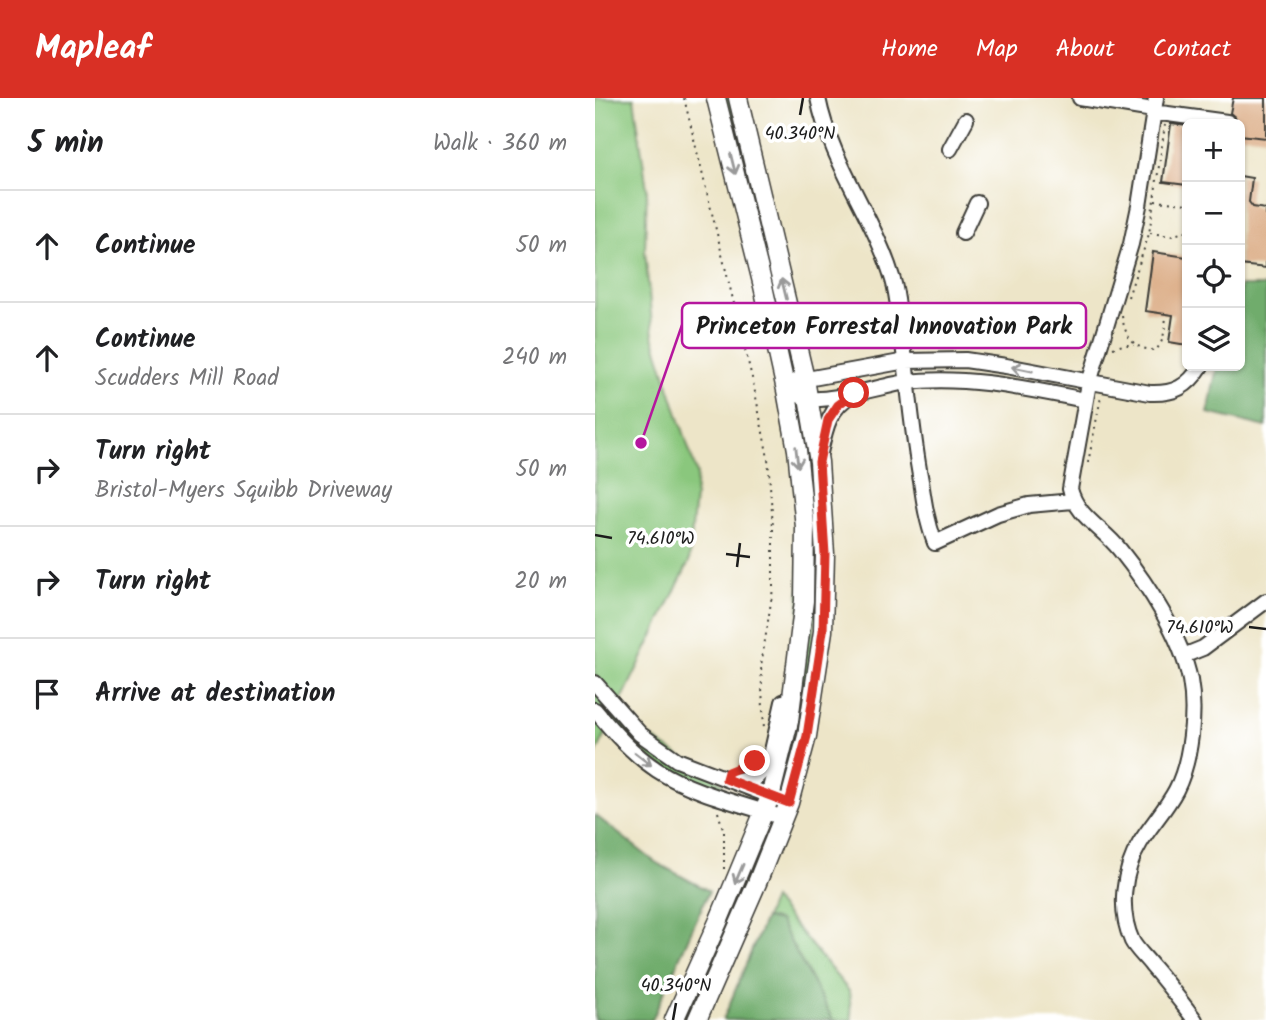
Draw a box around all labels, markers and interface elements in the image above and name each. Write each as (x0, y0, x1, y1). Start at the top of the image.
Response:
text: Mapleaf (35, 23, 151, 76)
text: Home (881, 30, 938, 69)
text: Map (976, 30, 1018, 69)
text: About (1056, 30, 1114, 69)
text: Contact (1152, 30, 1231, 69)
map controls (1182, 119, 1245, 371)
button: + (1182, 119, 1245, 182)
text: 5 min (28, 120, 104, 168)
text: 40.340°N (765, 120, 835, 149)
text: Walk · 360 m (433, 126, 567, 162)
one-way arrow (727, 152, 740, 175)
button: − (1182, 182, 1245, 245)
text: Continue (95, 225, 196, 267)
icon: ahead (28, 227, 66, 265)
text: 50 m (516, 228, 567, 264)
button: locate (1182, 245, 1245, 308)
one-way arrow (777, 278, 790, 301)
callout: Princeton Forrestal Innovation Park (682, 303, 1086, 348)
text: Princeton Forrestal Innovation Park (696, 308, 1073, 347)
button: layers (1182, 308, 1245, 371)
text: Continue (95, 319, 196, 361)
icon: ahead (28, 339, 66, 377)
text: 240 m (502, 340, 567, 376)
text: Scudders Mill Road (95, 361, 279, 397)
one-way arrow (1011, 361, 1034, 375)
route start (838, 377, 869, 408)
text: Turn right (95, 431, 211, 473)
one-way arrow (791, 445, 804, 468)
icon: right (28, 451, 66, 489)
text: 50 m (516, 452, 567, 488)
text: Bristol-Myers Squibb Driveway (95, 473, 392, 509)
text: 74.610°W (627, 525, 695, 554)
text: Turn right (95, 561, 211, 603)
icon: right (28, 563, 66, 601)
text: 20 m (515, 564, 567, 600)
text: 74.610°W (1166, 614, 1234, 643)
text: Arrive at destination (95, 673, 335, 715)
icon: arrive (28, 675, 66, 713)
route end (739, 745, 770, 776)
one-way arrow (633, 751, 651, 766)
one-way arrow (731, 863, 744, 884)
text: 40.340°N (641, 972, 711, 1001)

